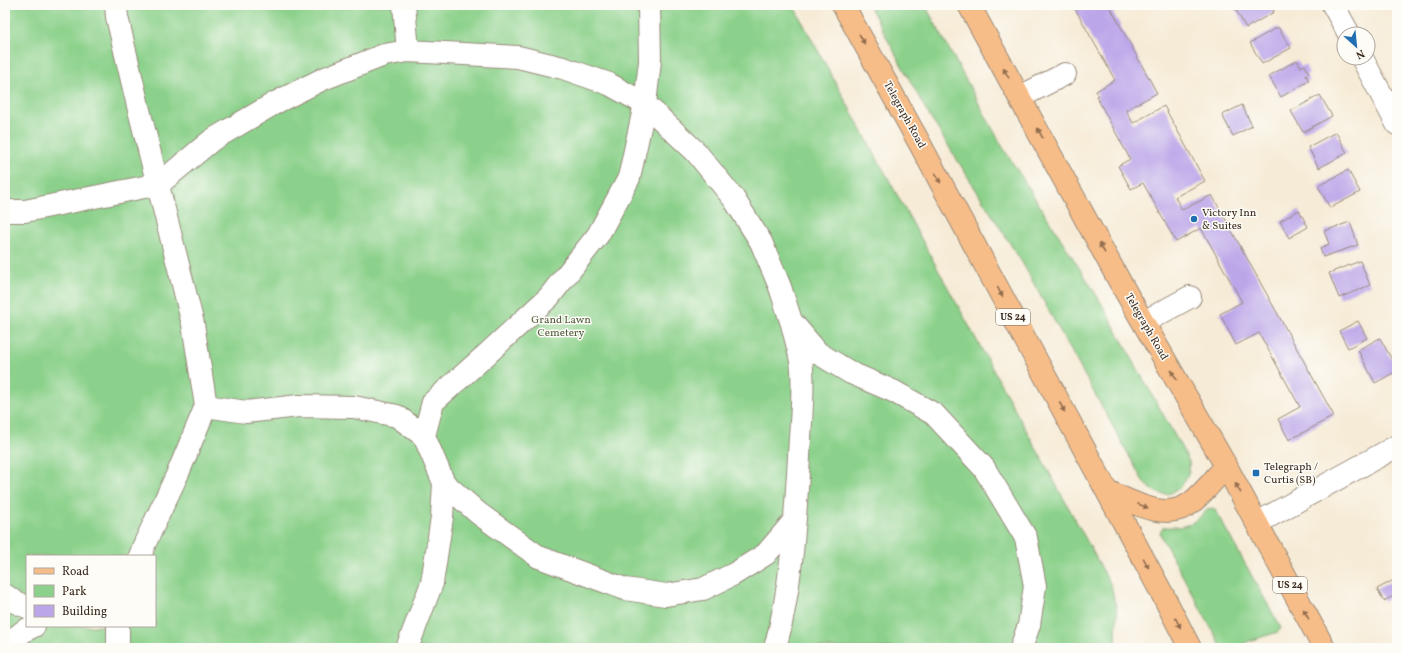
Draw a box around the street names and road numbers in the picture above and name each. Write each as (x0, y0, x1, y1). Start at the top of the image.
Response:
street label: Telegraph Road (879, 79, 929, 151)
street label: Telegraph Road (1121, 291, 1171, 363)
road number: US 24 (996, 309, 1030, 325)
road number: US 24 (1273, 577, 1307, 593)

